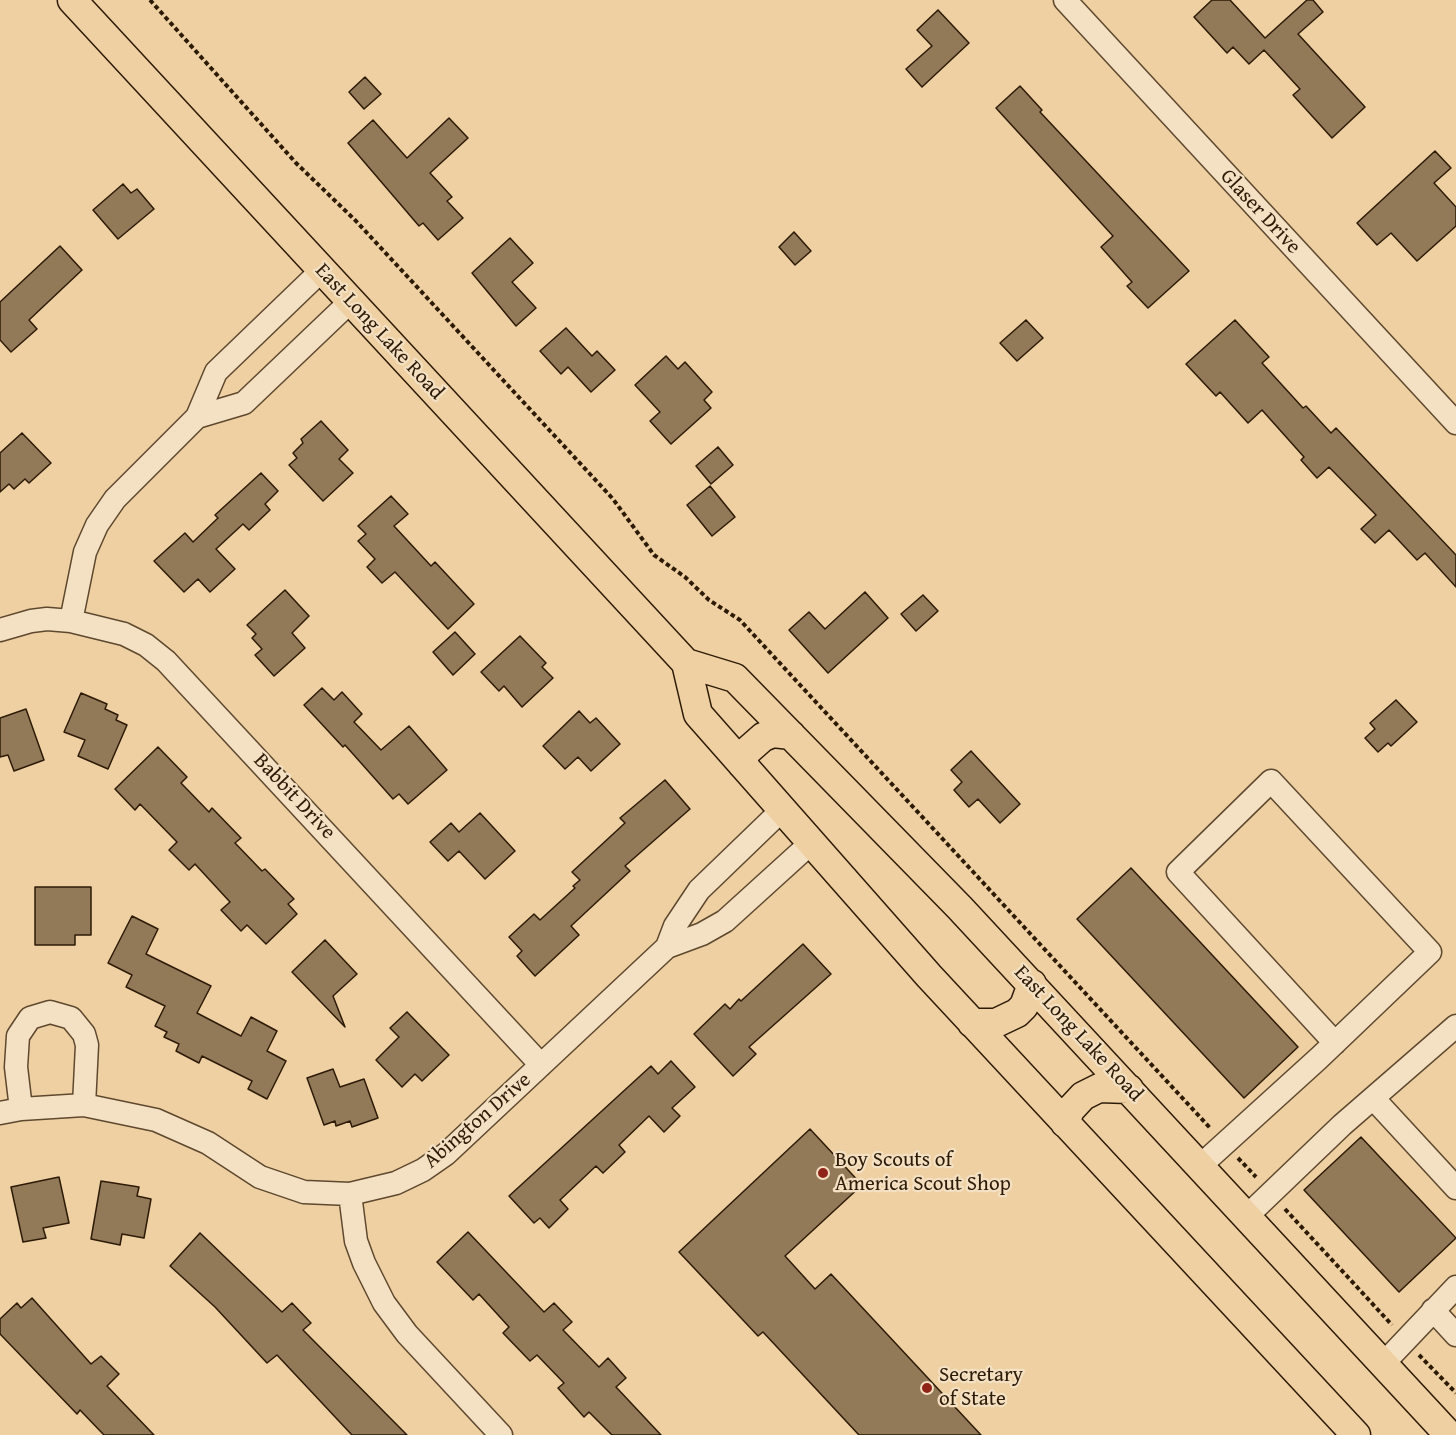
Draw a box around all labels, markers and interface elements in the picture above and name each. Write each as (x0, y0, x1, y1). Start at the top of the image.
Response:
street label: Glaser Drive (1214, 164, 1306, 260)
street label: East Long Lake Road (309, 258, 449, 406)
street label: Babbit Drive (248, 749, 340, 845)
street label: East Long Lake Road (1008, 960, 1148, 1108)
street label: Abington Drive (419, 1068, 537, 1174)
place label: Boy Scouts of America Scout Shop (835, 1148, 1011, 1198)
marker: Boy Scouts of America Scout Shop (816, 1166, 830, 1180)
place label: Secretary of State (939, 1363, 1023, 1413)
marker: Secretary of State (920, 1381, 934, 1395)

